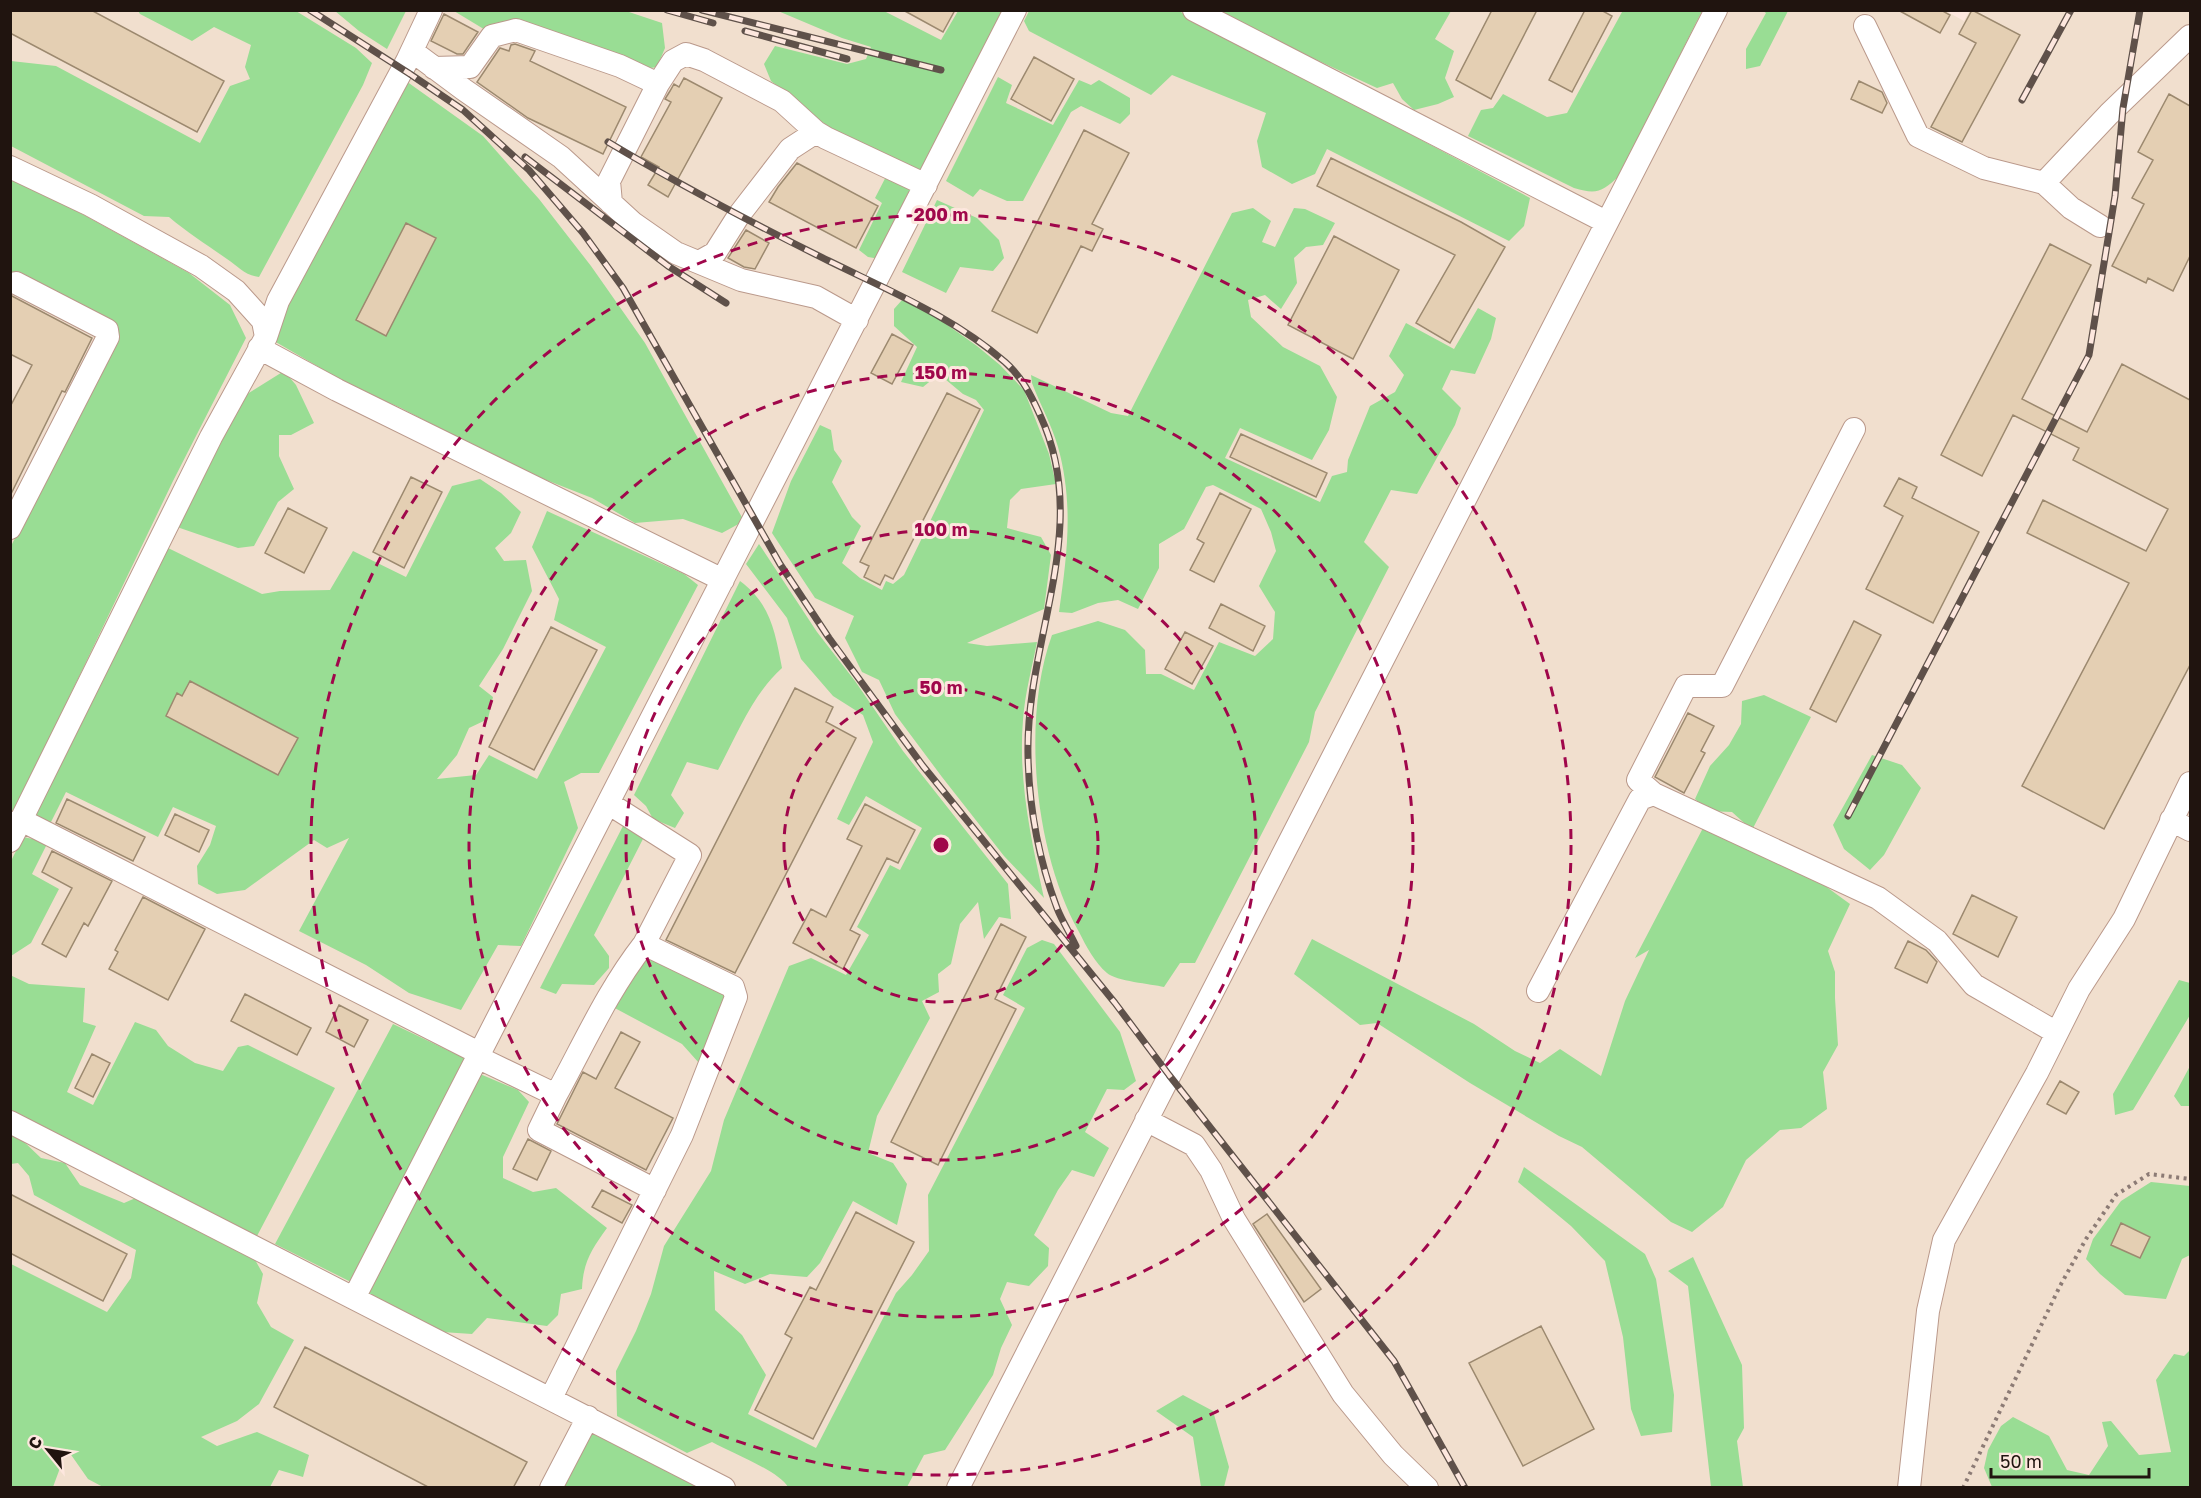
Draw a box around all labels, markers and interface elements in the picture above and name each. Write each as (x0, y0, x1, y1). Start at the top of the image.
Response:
text: 200 m (914, 203, 968, 225)
text: 150 m (915, 361, 967, 383)
text: 100 m (915, 518, 967, 540)
text: 50 m (920, 676, 962, 698)
centre of rings (931, 835, 951, 855)
north arrow (18, 1420, 78, 1480)
text: С (24, 1433, 47, 1452)
scale bar (1991, 1441, 2148, 1479)
text: 50 m (2000, 1450, 2042, 1472)

